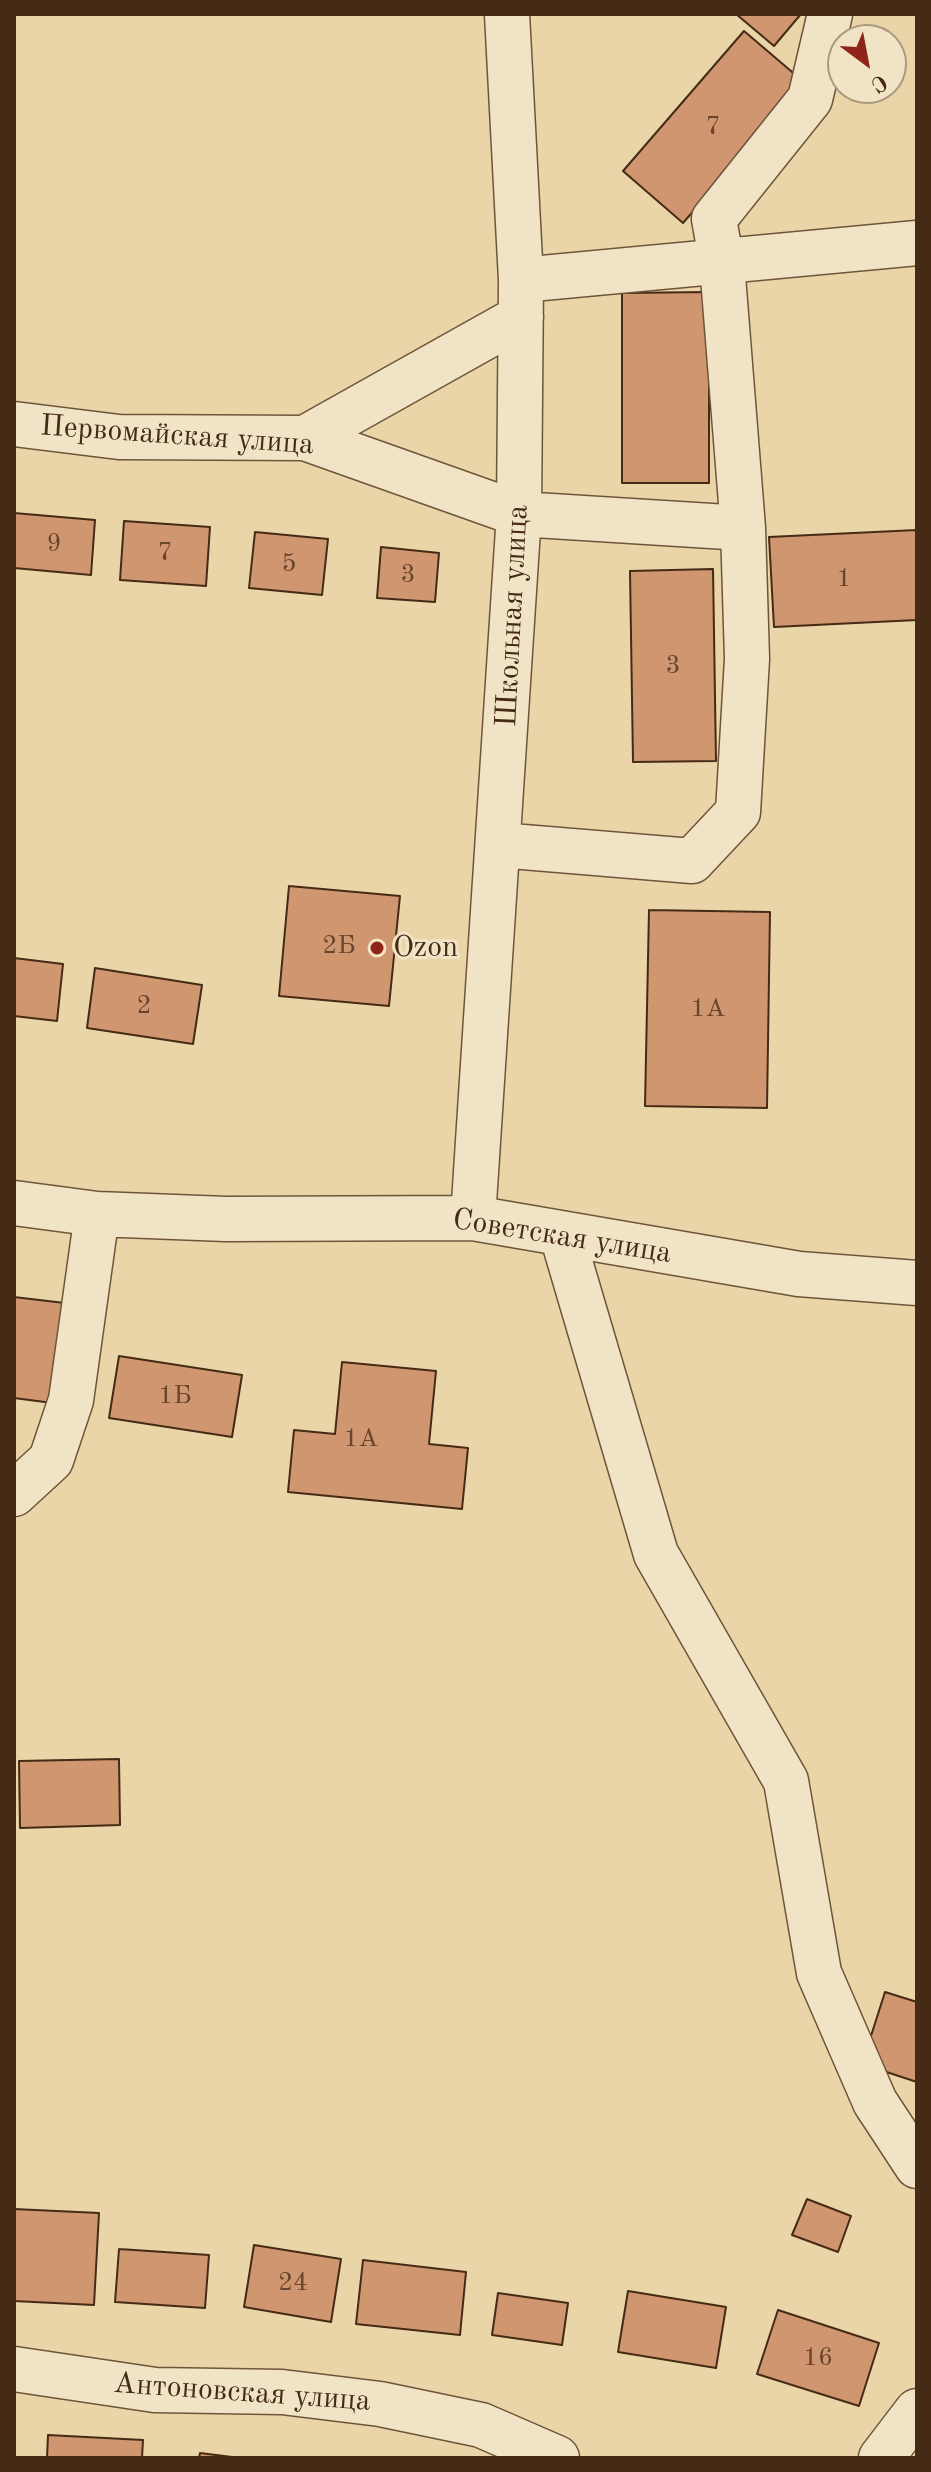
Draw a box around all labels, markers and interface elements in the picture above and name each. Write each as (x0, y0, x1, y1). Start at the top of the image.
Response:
north arrow (827, 24, 907, 104)
text: С (867, 69, 891, 96)
house number: 7 (705, 111, 721, 143)
street label: Первомайская улица (39, 408, 315, 464)
street label: Школьная улица (489, 504, 537, 728)
house number: 9 (46, 528, 62, 560)
house number: 7 (157, 537, 173, 569)
house number: 5 (281, 548, 297, 580)
house number: 3 (400, 559, 416, 591)
house number: 1 (836, 563, 852, 595)
house number: 3 (665, 650, 681, 682)
house number: 2Б (322, 930, 356, 962)
place label: Ozon (393, 930, 458, 966)
marker: Ozon (368, 939, 386, 957)
house number: 2 (136, 990, 152, 1022)
house number: 1А (691, 993, 725, 1025)
street label: Советская улица (450, 1202, 674, 1272)
house number: 1Б (158, 1380, 192, 1412)
house number: 1А (344, 1423, 378, 1455)
house number: 24 (278, 2267, 308, 2299)
house number: 16 (803, 2342, 833, 2374)
street label: Антоновская улица (112, 2366, 372, 2420)

